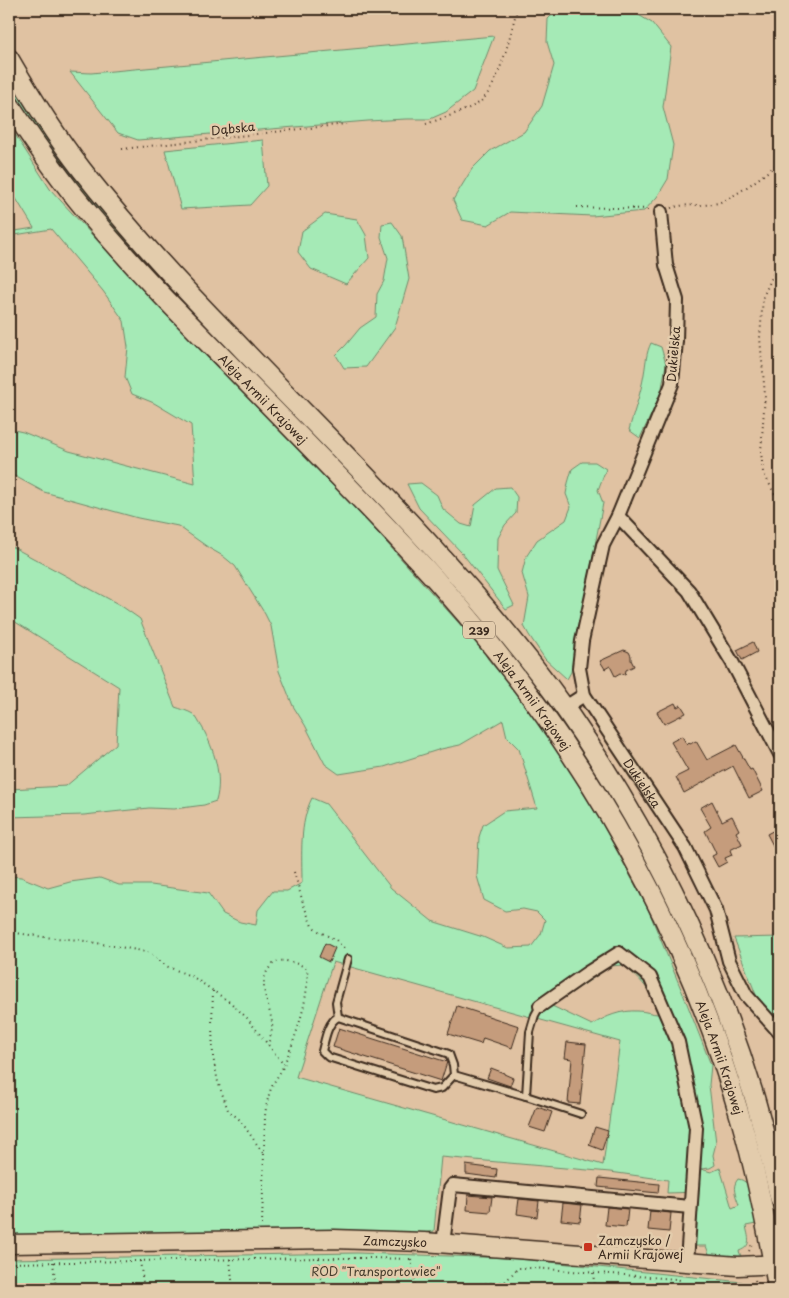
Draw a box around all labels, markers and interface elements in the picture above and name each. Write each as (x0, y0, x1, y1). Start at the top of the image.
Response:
street label: Dąbska (210, 117, 256, 139)
street label: Dukielska (662, 325, 684, 383)
street label: Aleja Armii Krajowej (215, 350, 312, 448)
road number: 239 (463, 622, 495, 638)
street label: Aleja Armii Krajowej (490, 647, 575, 754)
street label: Dukielska (620, 755, 666, 812)
street label: Aleja Armii Krajowej (692, 997, 748, 1117)
street label: Zamczysko (363, 1231, 427, 1251)
place label: Zamczysko / Armii Krajowej (598, 1231, 683, 1263)
marker: Zamczysko / Armii Krajowej (582, 1241, 594, 1253)
park label: ROD "Transportowiec" (311, 1262, 441, 1280)

